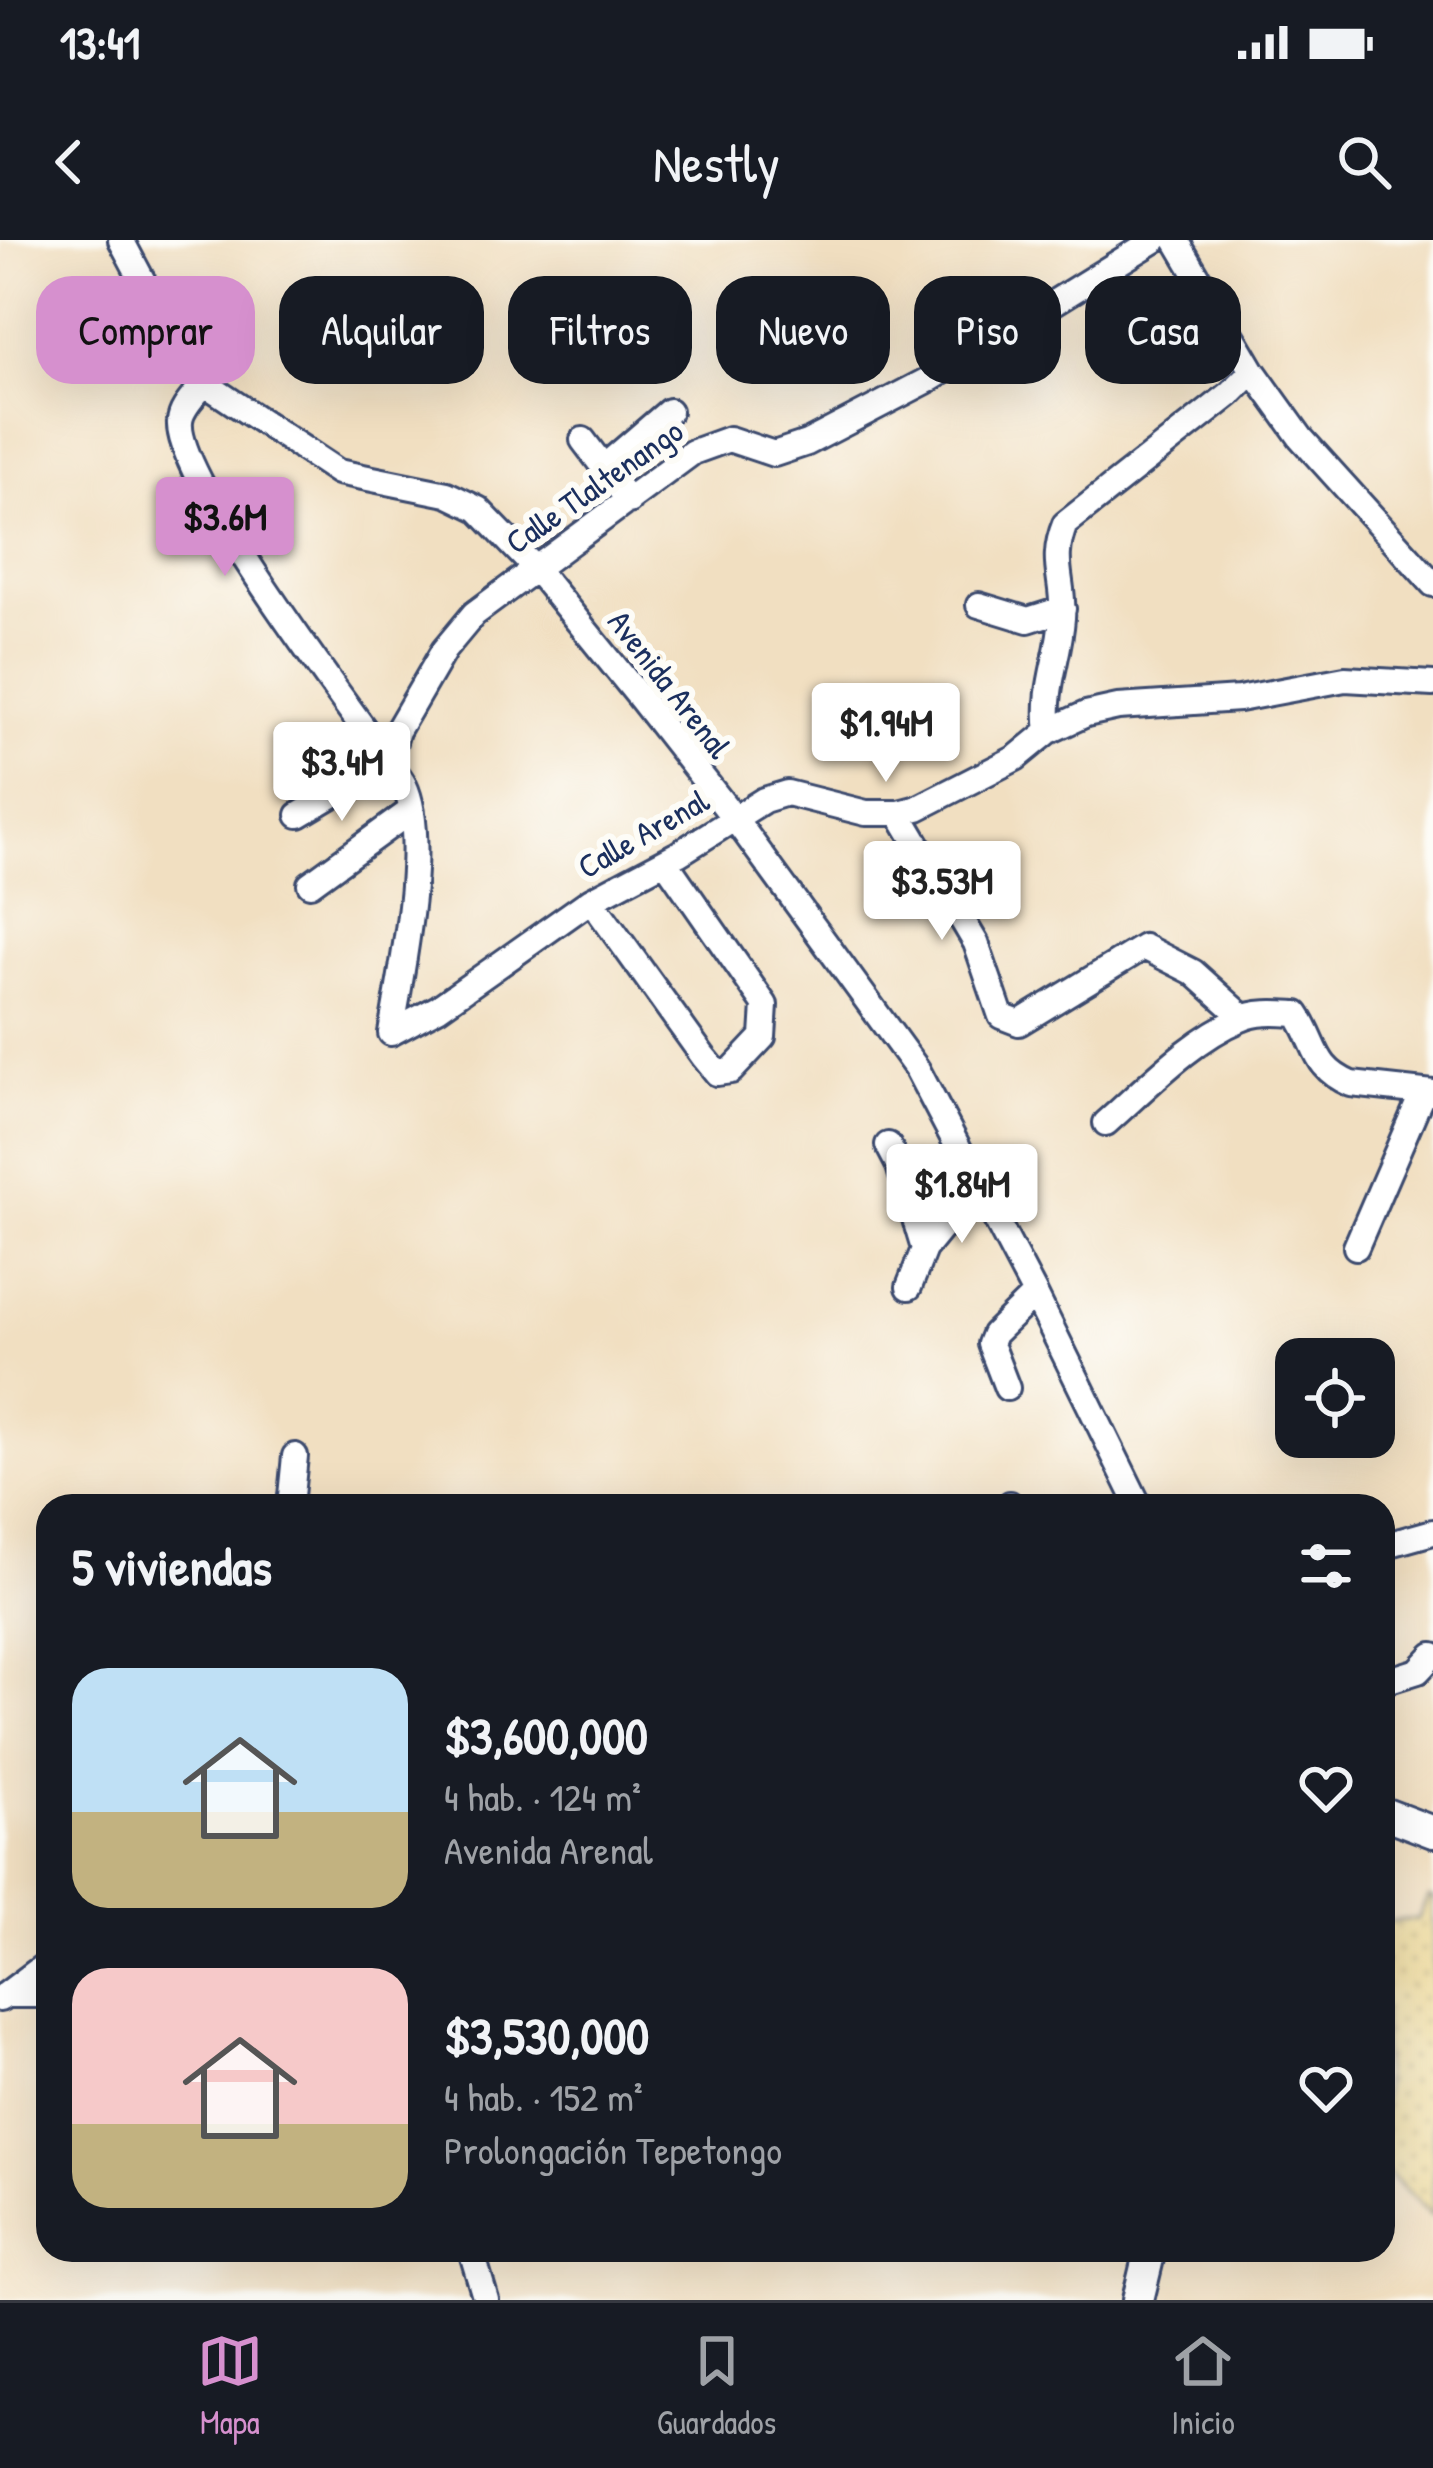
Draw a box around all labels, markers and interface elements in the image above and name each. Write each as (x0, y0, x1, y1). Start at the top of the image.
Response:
text: 13:41 (60, 12, 140, 73)
text: Nestly (653, 126, 780, 199)
icon: back (36, 129, 102, 195)
icon: search (1331, 129, 1397, 195)
chip: Comprar (36, 276, 255, 384)
chip: Alquilar (279, 276, 484, 384)
chip: Filtros (508, 276, 692, 384)
chip: Nuevo (716, 276, 890, 384)
chip: Piso (914, 276, 1061, 384)
chip: Casa (1085, 276, 1241, 384)
street label: Calle Tlaltenango (497, 409, 692, 564)
pin: $3.6M (141, 477, 309, 579)
text: $3.6M (183, 489, 267, 542)
street label: Avenida Arenal (598, 601, 742, 767)
pin: $1.94M (788, 683, 984, 785)
text: $1.94M (839, 695, 933, 748)
pin: $3.4M (258, 722, 426, 824)
text: $3.4M (300, 734, 384, 787)
street label: Calle Arenal (569, 778, 717, 888)
pin: $3.53M (844, 841, 1040, 943)
text: $3.53M (891, 853, 993, 906)
pin: $1.84M (864, 1144, 1060, 1246)
text: $1.84M (914, 1156, 1011, 1209)
map controls (1275, 1338, 1395, 1458)
button: locate (1275, 1338, 1395, 1458)
text: 5 viviendas (72, 1532, 272, 1601)
icon: filters (1293, 1533, 1359, 1599)
text: $3,600,000 (444, 1701, 648, 1770)
icon: home (168, 1716, 312, 1860)
icon: heart (1293, 1755, 1359, 1821)
text: 4 hab. · 124 m² (444, 1770, 641, 1823)
text: Avenida Arenal (444, 1823, 653, 1876)
text: $3,530,000 (444, 2001, 649, 2070)
icon: home (168, 2016, 312, 2160)
icon: heart (1293, 2055, 1359, 2121)
text: 4 hab. · 152 m² (444, 2070, 643, 2123)
text: Prolongación Tepetongo (444, 2123, 782, 2176)
tab: Mapa (197, 2328, 263, 2444)
tab: Guardados (657, 2328, 776, 2444)
tab: Inicio (1170, 2328, 1236, 2444)

